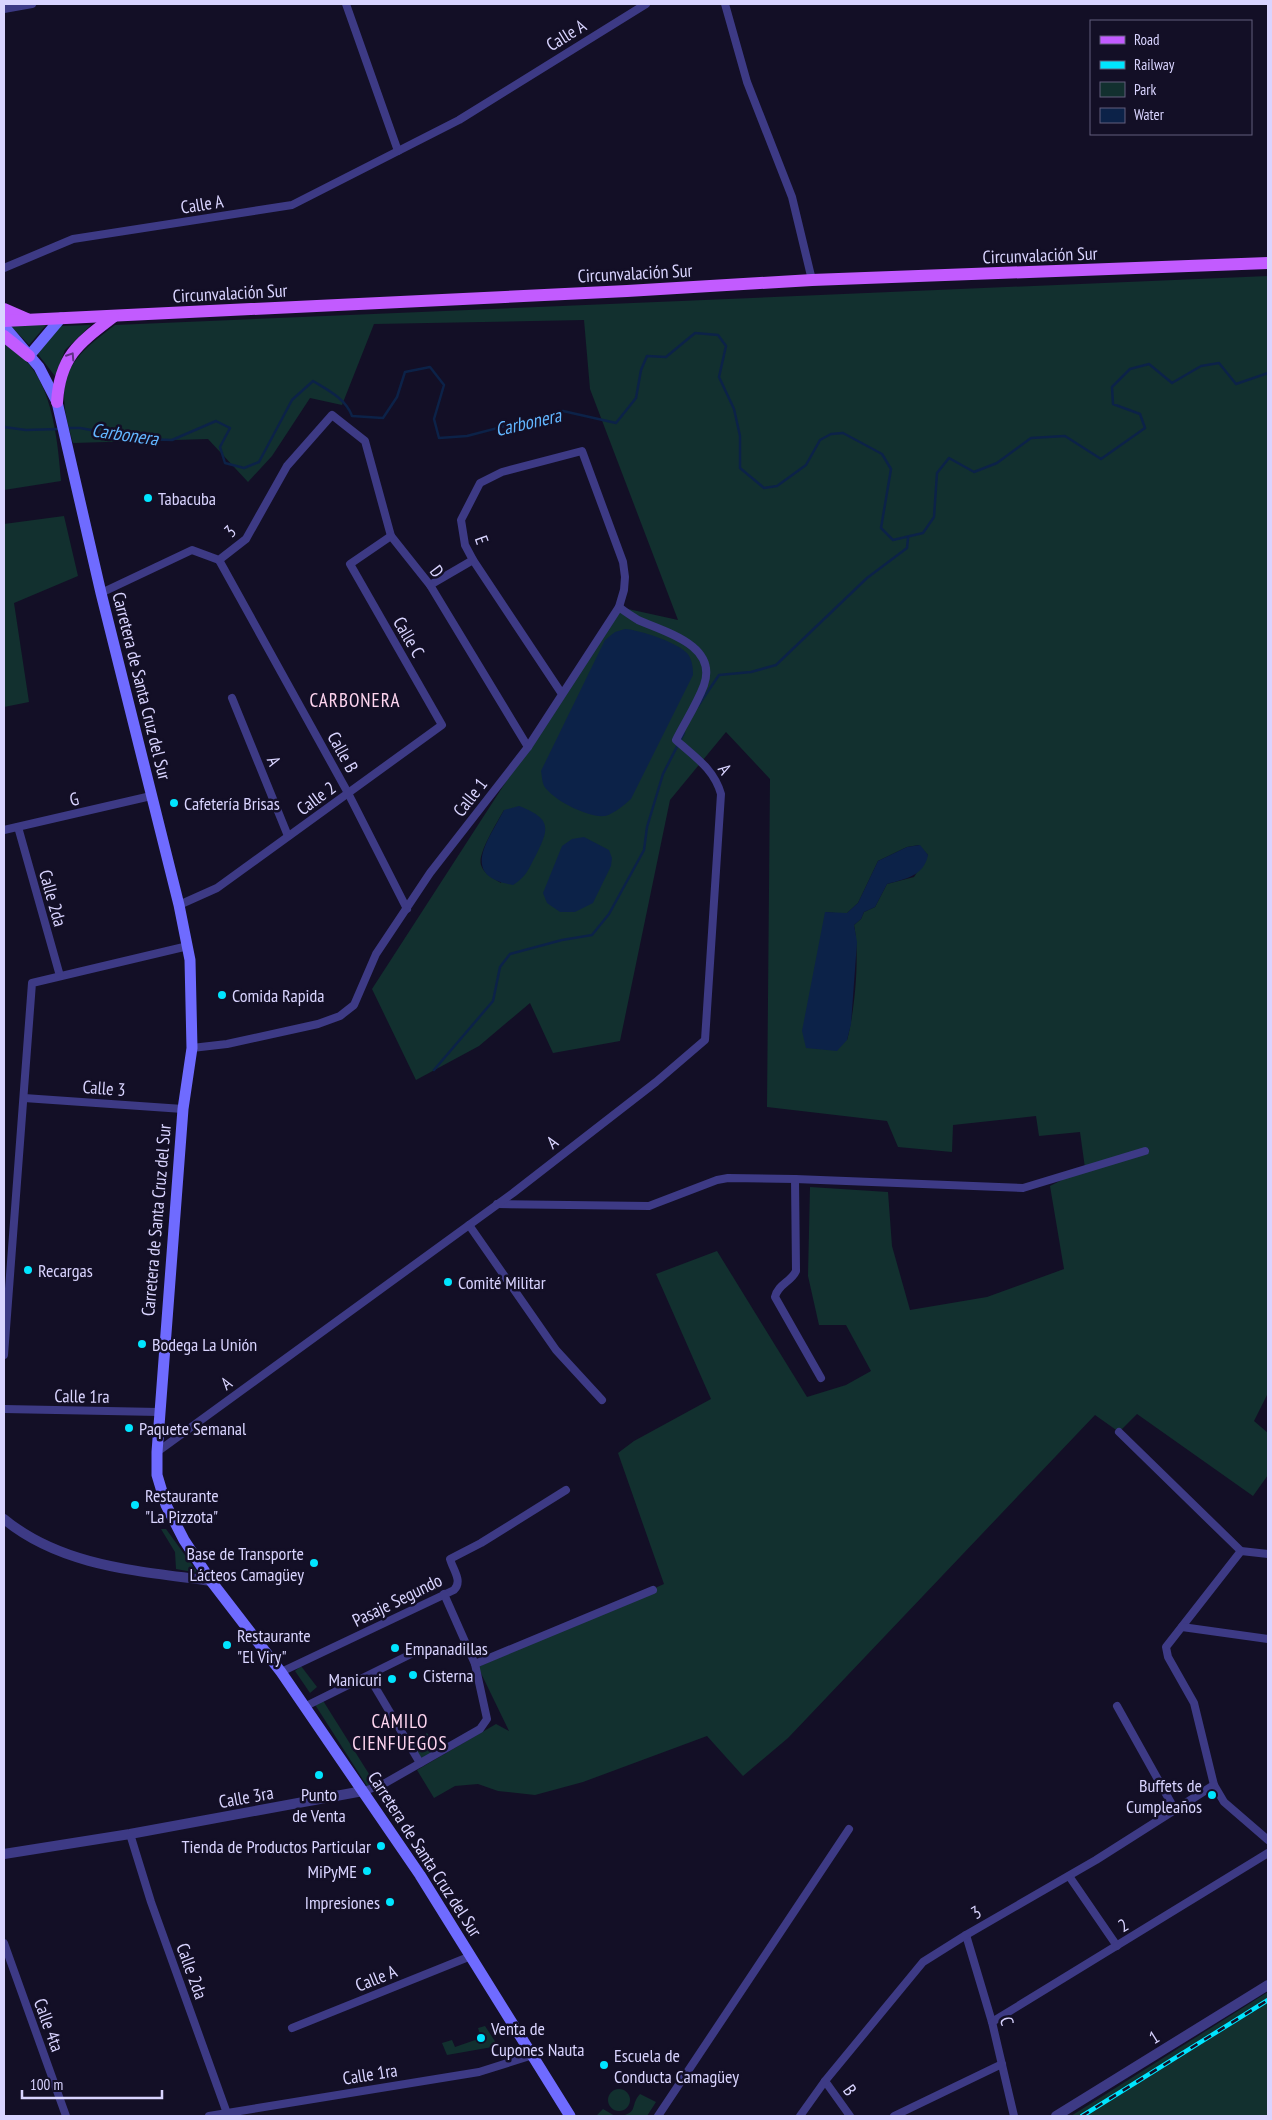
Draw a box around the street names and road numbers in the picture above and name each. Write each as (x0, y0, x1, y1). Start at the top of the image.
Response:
street label: Calle A (542, 14, 591, 56)
street label: Calle A (179, 189, 225, 219)
street label: Circunvalación Sur (982, 241, 1098, 269)
street label: Circunvalación Sur (577, 259, 693, 287)
street label: Circunvalación Sur (172, 279, 288, 307)
street label: 3 (219, 520, 241, 542)
street label: E (470, 532, 494, 548)
street label: D (425, 560, 449, 582)
street label: Carretera de Santa Cruz del Sur (108, 590, 176, 782)
street label: Calle C (388, 613, 430, 661)
street label: Calle B (322, 727, 364, 777)
street label: A (262, 753, 286, 770)
street label: A (713, 759, 737, 779)
street label: Calle 1 (448, 773, 492, 821)
street label: Calle 2 (292, 776, 340, 820)
street label: G (67, 787, 81, 811)
street label: Calle 2da (34, 867, 72, 929)
street label: Calle 3 (82, 1075, 126, 1101)
street label: Carretera de Santa Cruz del Sur (136, 1123, 176, 1317)
street label: A (542, 1130, 563, 1154)
street label: A (216, 1371, 237, 1395)
street label: Calle 1ra (54, 1384, 110, 1408)
street label: Pasaje Segundo (348, 1568, 446, 1632)
street label: Carretera de Santa Cruz del Sur (363, 1767, 487, 1941)
street label: Calle 3ra (217, 1781, 275, 1813)
street label: 3 (967, 1900, 985, 1924)
street label: 2 (1114, 1913, 1132, 1937)
street label: Calle 2da (171, 1940, 213, 2002)
street label: Calle A (352, 1959, 401, 1997)
street label: Calle 4ta (29, 1995, 69, 2055)
street label: C (995, 2014, 1019, 2028)
street label: 1 (1144, 2025, 1164, 2049)
street label: Calle 1ra (341, 2058, 399, 2090)
street label: B (838, 2080, 862, 2100)

